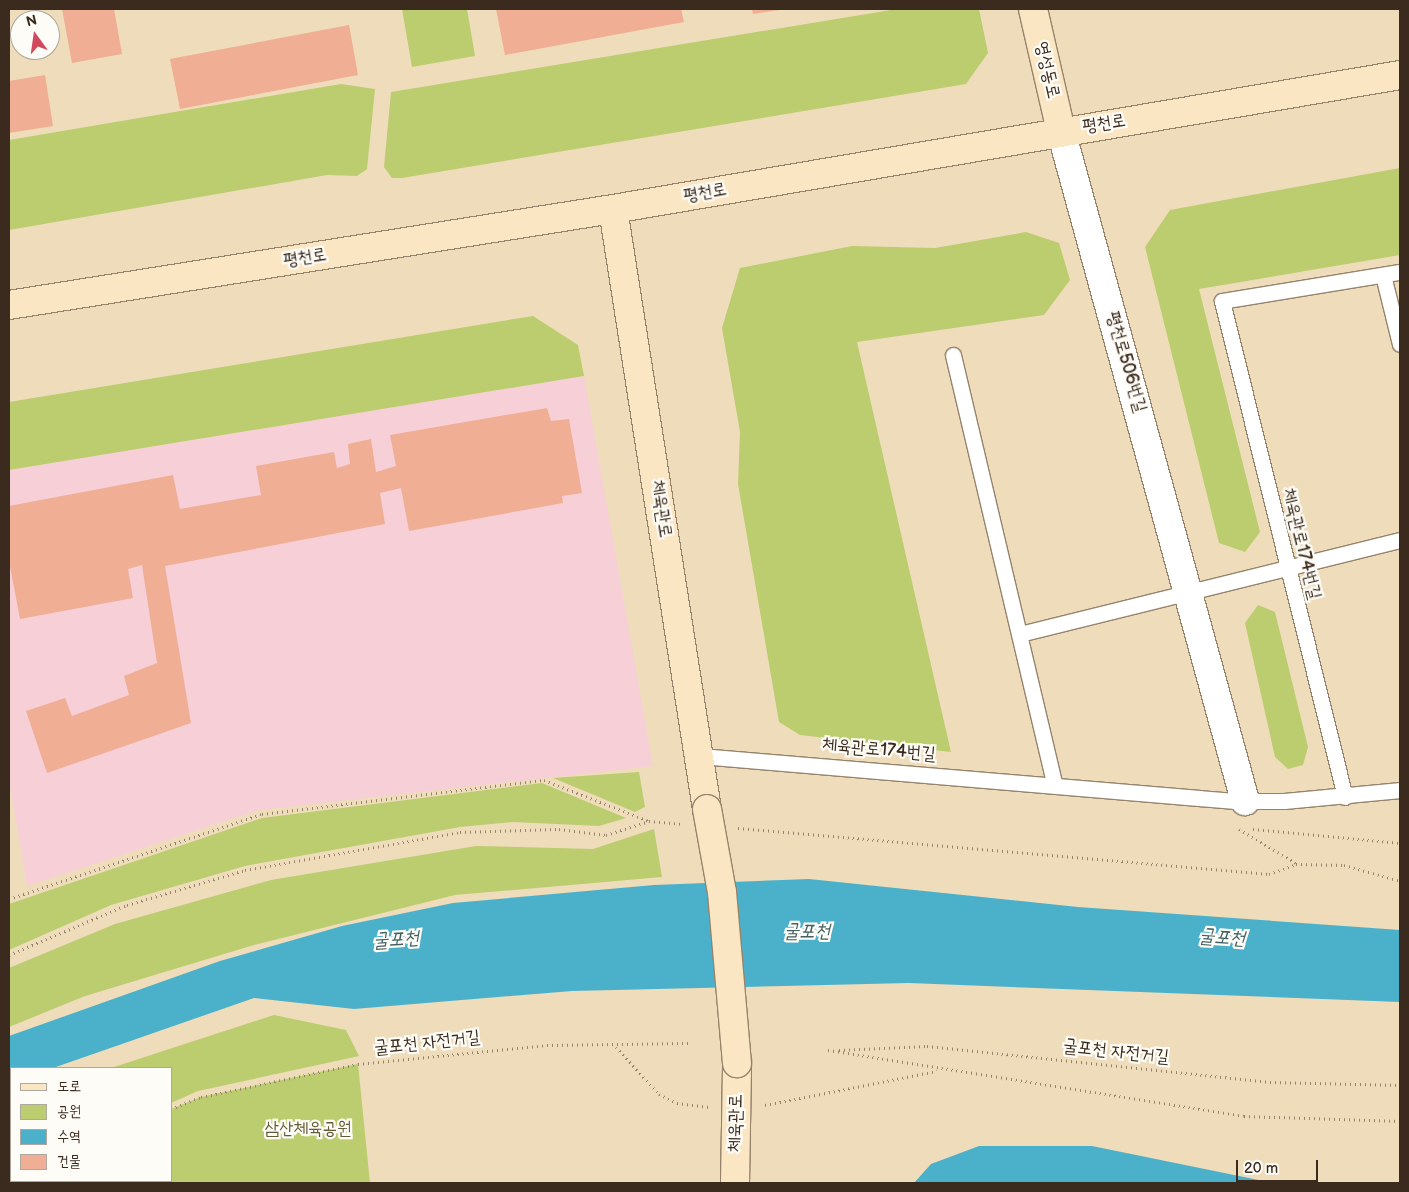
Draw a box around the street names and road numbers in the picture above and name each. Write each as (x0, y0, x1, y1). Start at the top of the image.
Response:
street label: 영성동로 (1030, 39, 1064, 101)
street label: 평천로 (1081, 110, 1127, 138)
street label: 평천로 (682, 179, 728, 207)
street label: 평천로 (282, 244, 328, 272)
street label: 평천로506번길 (1101, 309, 1151, 415)
street label: 체육관로 (646, 479, 676, 539)
street label: 체육관로174번길 (1277, 486, 1325, 602)
street label: 체육관로174번길 (821, 734, 937, 766)
street label: 굴포천 자전거길 (373, 1027, 481, 1059)
street label: 굴포천 자전거길 (1062, 1036, 1170, 1068)
street label: 체육관로 (725, 1094, 747, 1152)

